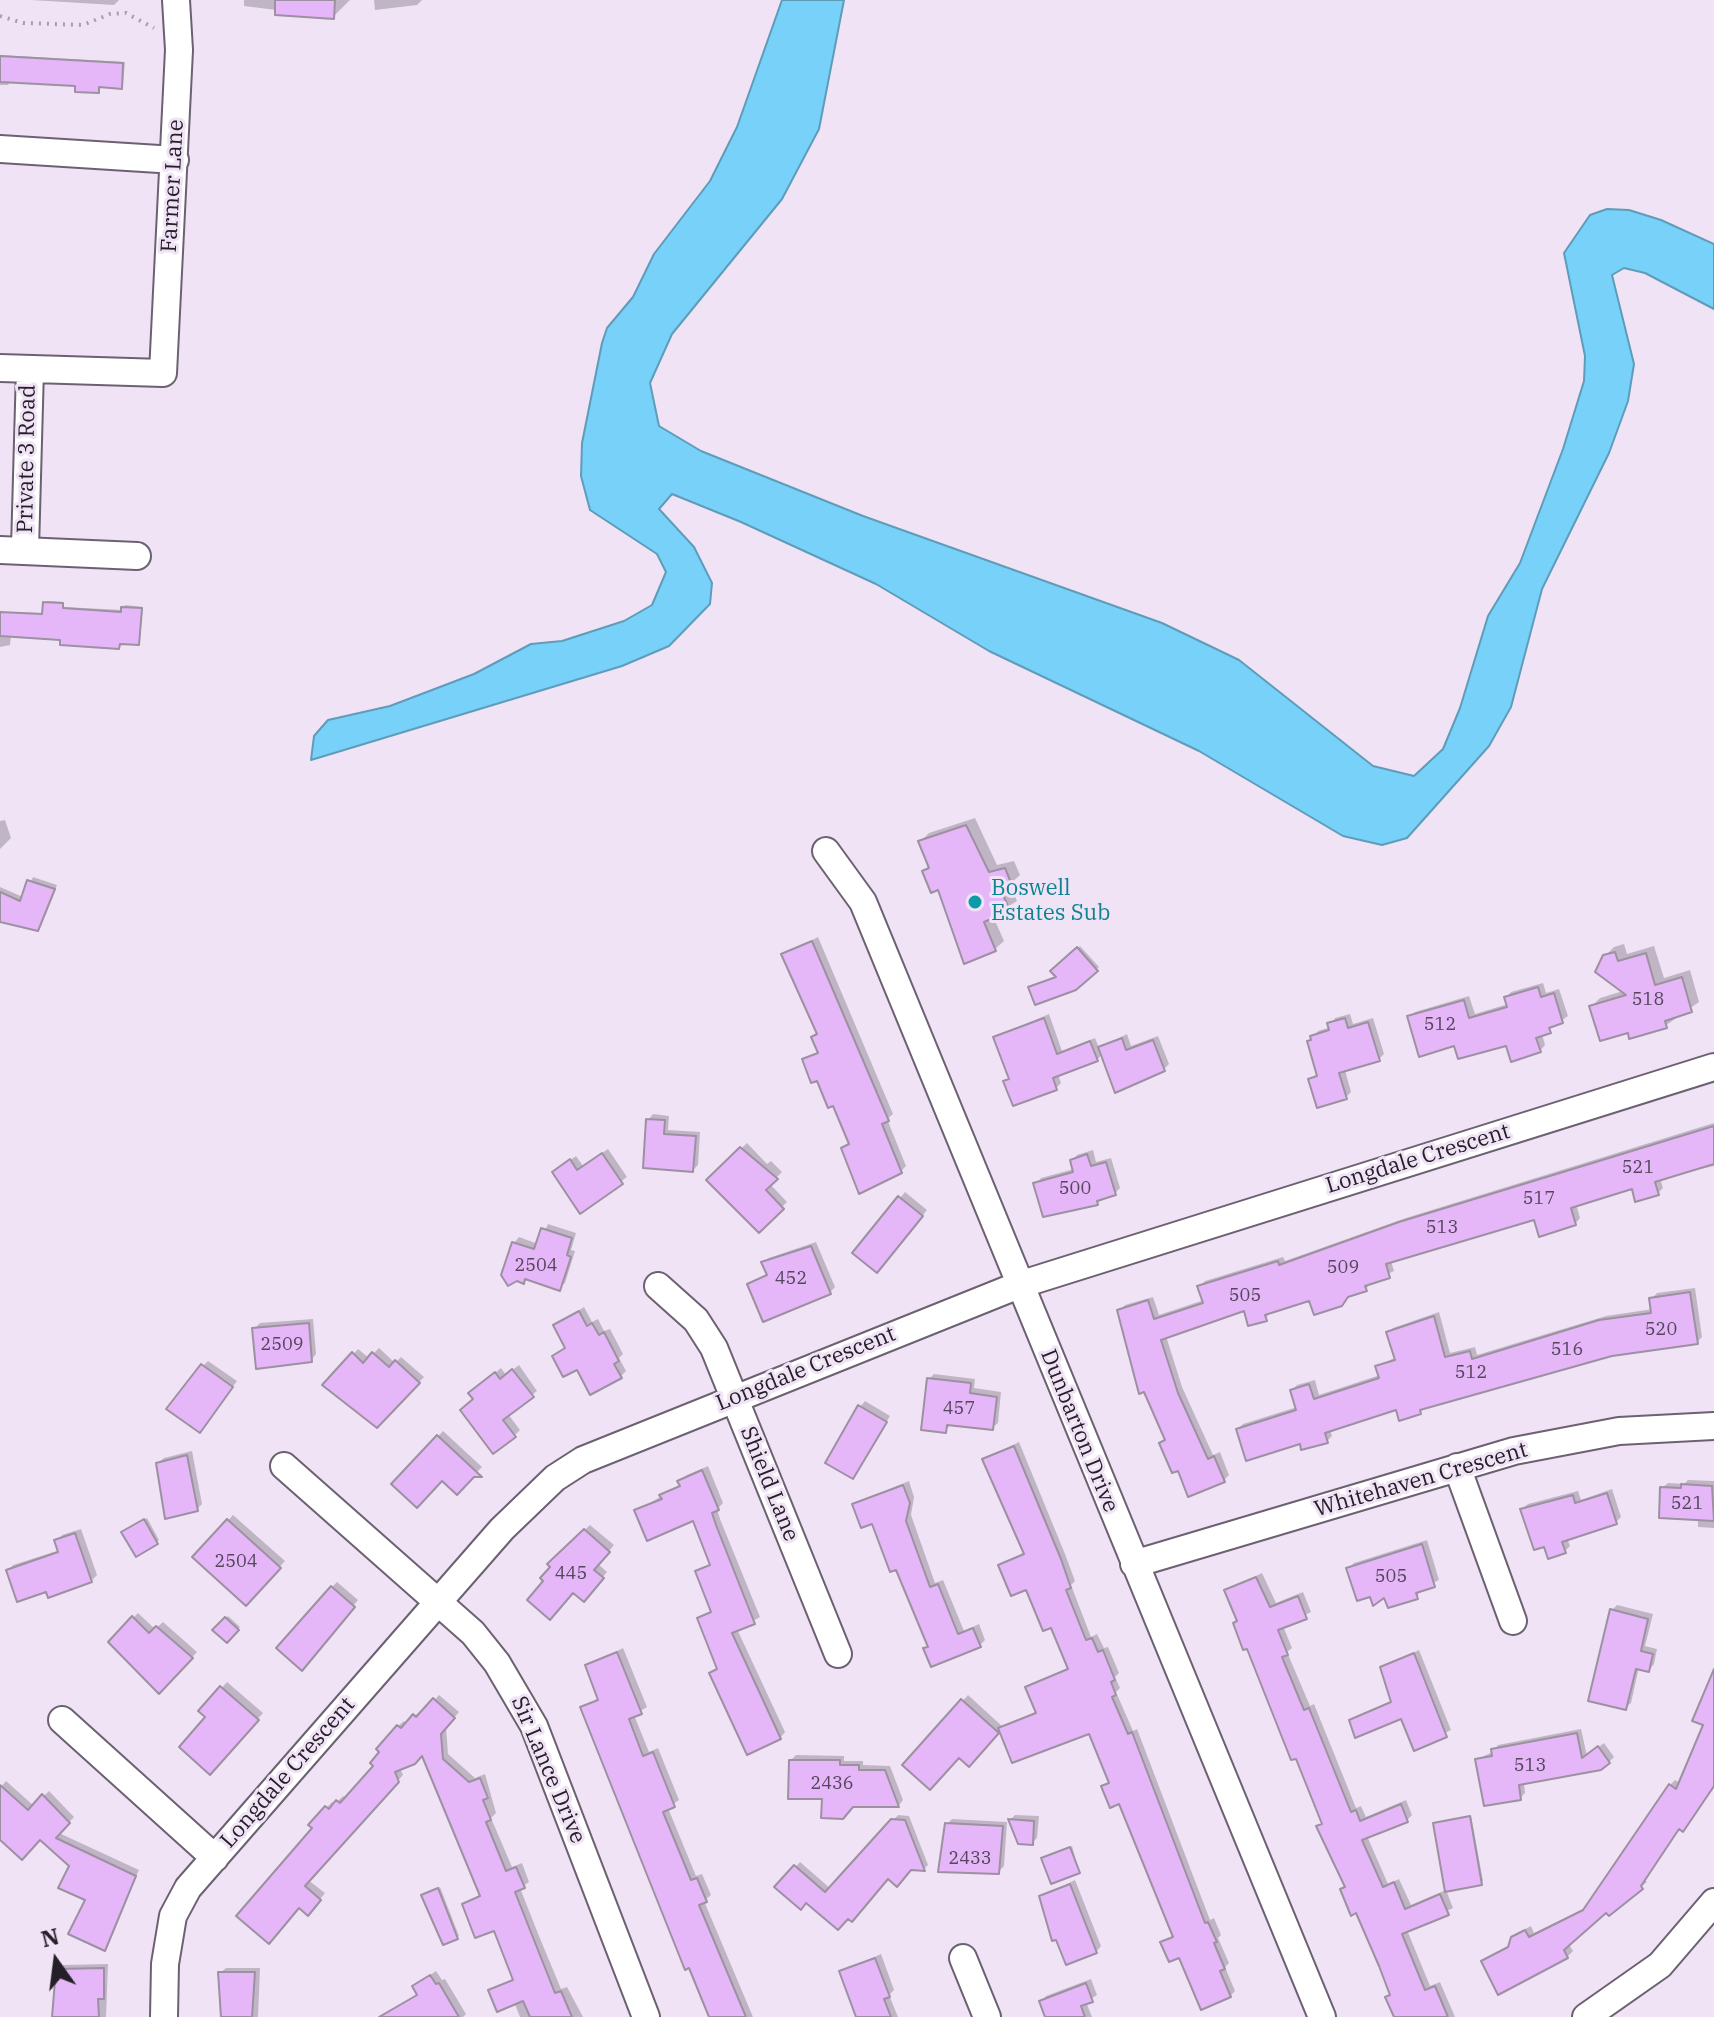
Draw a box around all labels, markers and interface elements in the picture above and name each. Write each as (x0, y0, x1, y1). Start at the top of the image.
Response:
street label: Farmer Lane (156, 119, 190, 253)
street label: Private 3 Road (13, 384, 41, 534)
place label: Boswell Estates Sub (991, 876, 1110, 928)
marker: Boswell Estates Sub (966, 893, 984, 911)
house number: 518 (1632, 989, 1664, 1011)
house number: 512 (1424, 1014, 1456, 1036)
street label: Longdale Crescent (1323, 1118, 1513, 1200)
house number: 521 (1622, 1157, 1654, 1179)
house number: 500 (1059, 1178, 1091, 1200)
house number: 517 (1523, 1188, 1555, 1210)
house number: 513 (1426, 1217, 1458, 1239)
house number: 2504 (514, 1255, 558, 1277)
house number: 509 (1327, 1257, 1359, 1279)
house number: 452 (775, 1268, 807, 1290)
house number: 505 (1229, 1285, 1261, 1307)
house number: 520 (1645, 1319, 1677, 1341)
street label: Longdale Crescent (712, 1321, 900, 1417)
house number: 2509 (260, 1334, 304, 1356)
house number: 516 (1551, 1339, 1583, 1361)
street label: Dunbarton Drive (1034, 1346, 1124, 1516)
house number: 512 (1455, 1362, 1487, 1384)
house number: 457 (943, 1398, 975, 1420)
street label: Shield Lane (734, 1423, 804, 1545)
street label: Whitehaven Crescent (1311, 1437, 1531, 1523)
house number: 521 (1671, 1493, 1703, 1515)
house number: 2504 (214, 1551, 258, 1573)
house number: 445 (555, 1563, 587, 1585)
house number: 505 (1375, 1566, 1407, 1588)
street label: Longdale Crescent (215, 1692, 361, 1854)
street label: Sir Lance Drive (505, 1692, 591, 1848)
house number: 513 (1514, 1755, 1546, 1777)
house number: 2436 (810, 1773, 854, 1795)
house number: 2433 (948, 1848, 992, 1870)
north arrow (16, 1921, 96, 2001)
text: N (38, 1921, 62, 1953)

